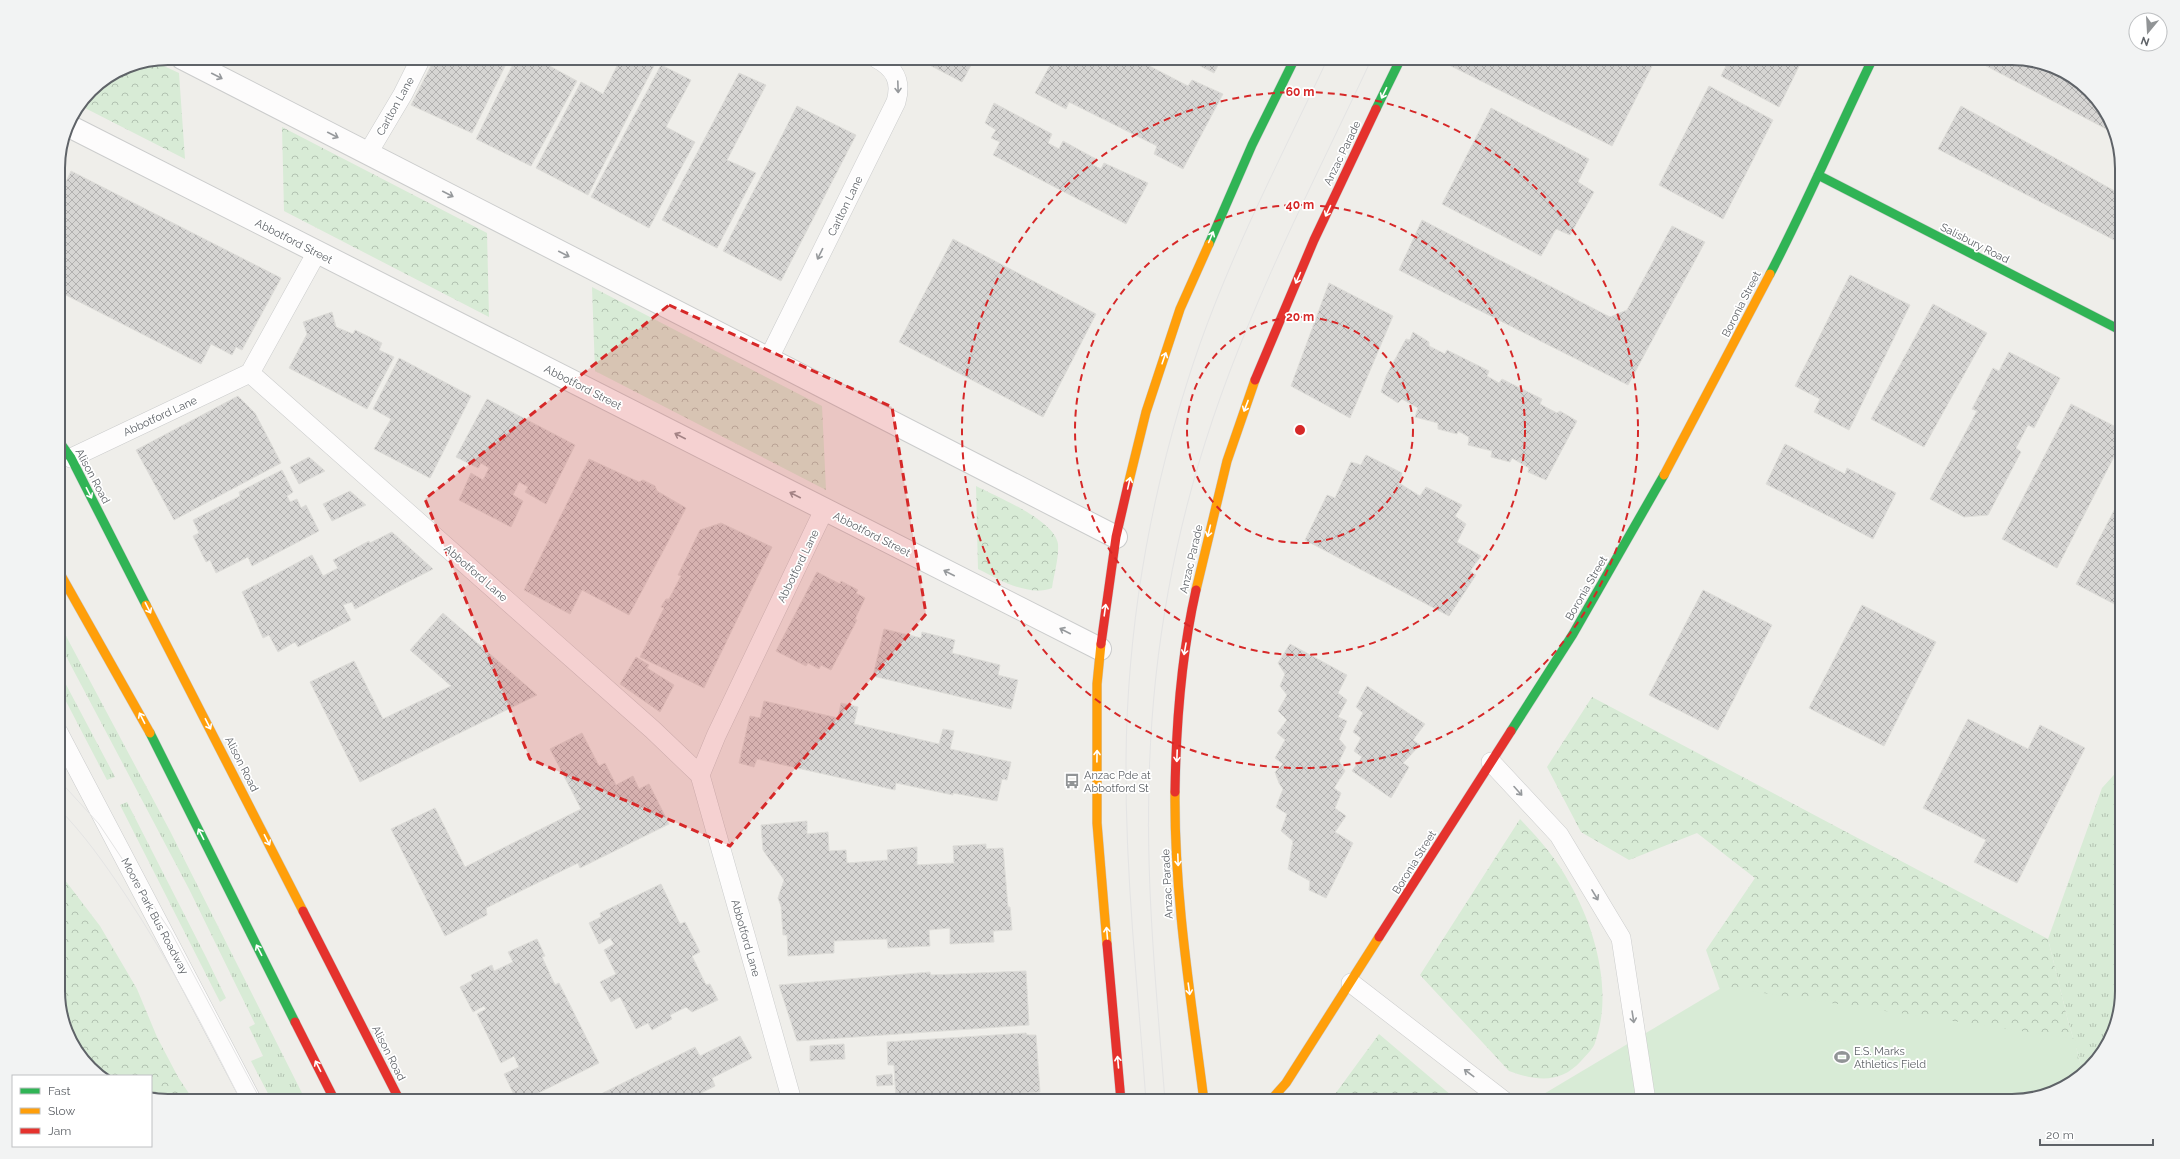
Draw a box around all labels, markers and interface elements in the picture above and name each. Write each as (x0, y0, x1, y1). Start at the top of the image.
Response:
north arrow (2128, 12, 2168, 52)
text: N (2139, 34, 2151, 49)
one-way arrow (211, 73, 223, 80)
street label: Carlton Lane (374, 74, 417, 138)
one-way arrow (894, 80, 902, 93)
text: 60 m (1286, 85, 1314, 99)
one-way arrow (1380, 87, 1387, 99)
street label: Anzac Parade (1321, 118, 1364, 188)
one-way arrow (326, 132, 338, 139)
street label: Carlton Lane (825, 174, 866, 238)
one-way arrow (442, 191, 454, 199)
text: 40 m (1286, 198, 1314, 212)
one-way arrow (1324, 205, 1331, 217)
street label: Abbotford Street (253, 216, 335, 267)
street label: Salisbury Road (1938, 221, 2011, 266)
one-way arrow (1208, 231, 1216, 243)
one-way arrow (816, 248, 824, 260)
one-way arrow (558, 250, 570, 258)
street label: Boronia Street (1719, 269, 1764, 339)
one-way arrow (1294, 271, 1301, 283)
text: 20 m (1286, 310, 1314, 324)
one-way arrow (1161, 351, 1168, 364)
street label: Abbotford Street (542, 362, 624, 413)
street label: Abbotford Lane (121, 393, 200, 439)
one-way arrow (1242, 400, 1250, 412)
centre of rings (1293, 423, 1307, 437)
one-way arrow (674, 432, 686, 439)
street label: Alison Road (73, 447, 113, 506)
one-way arrow (1126, 476, 1133, 489)
one-way arrow (85, 487, 93, 499)
one-way arrow (790, 491, 802, 498)
street label: Abbotford Street (831, 509, 913, 560)
street label: Anzac Parade (1177, 523, 1206, 595)
one-way arrow (1205, 524, 1213, 537)
street label: Abbotford Lane (775, 527, 822, 605)
street label: Abbotford Lane (441, 542, 510, 605)
street label: Boronia Street (1563, 553, 1610, 623)
one-way arrow (943, 568, 955, 576)
one-way arrow (145, 602, 153, 614)
one-way arrow (1101, 604, 1109, 617)
one-way arrow (1059, 627, 1071, 634)
one-way arrow (1180, 642, 1188, 655)
one-way arrow (138, 712, 145, 724)
one-way arrow (205, 718, 212, 730)
street label: Alison Road (222, 734, 261, 794)
one-way arrow (1173, 749, 1181, 762)
one-way arrow (1093, 750, 1101, 763)
place label: Anzac Pde at Abbotford St (1084, 769, 1151, 795)
bus stop icon: Anzac Pde at Abbotford St (1063, 772, 1081, 790)
one-way arrow (1513, 785, 1522, 796)
one-way arrow (197, 828, 204, 840)
street label: Boronia Street (1390, 828, 1439, 896)
one-way arrow (264, 833, 271, 845)
street label: Anzac Parade (1159, 848, 1176, 919)
one-way arrow (1174, 853, 1181, 866)
street label: Moore Park Bus Roadway (118, 856, 191, 977)
one-way arrow (1591, 889, 1599, 901)
street label: Abbotford Lane (728, 898, 763, 979)
one-way arrow (1103, 927, 1110, 940)
one-way arrow (255, 944, 262, 956)
one-way arrow (1185, 982, 1193, 995)
one-way arrow (1629, 1010, 1637, 1023)
street label: Alison Road (369, 1023, 408, 1083)
place label: E.S. Marks Athletics Field (1854, 1045, 1926, 1071)
sports icon: E.S. Marks Athletics Field (1833, 1048, 1851, 1066)
one-way arrow (1114, 1056, 1122, 1069)
one-way arrow (314, 1060, 321, 1072)
one-way arrow (1464, 1068, 1475, 1077)
legend (12, 1075, 152, 1147)
text: Fast (48, 1084, 71, 1098)
text: Slow (48, 1104, 75, 1118)
scale bar (2040, 1121, 2153, 1147)
text: Jam (48, 1124, 71, 1138)
text: 20 m (2046, 1128, 2074, 1142)

